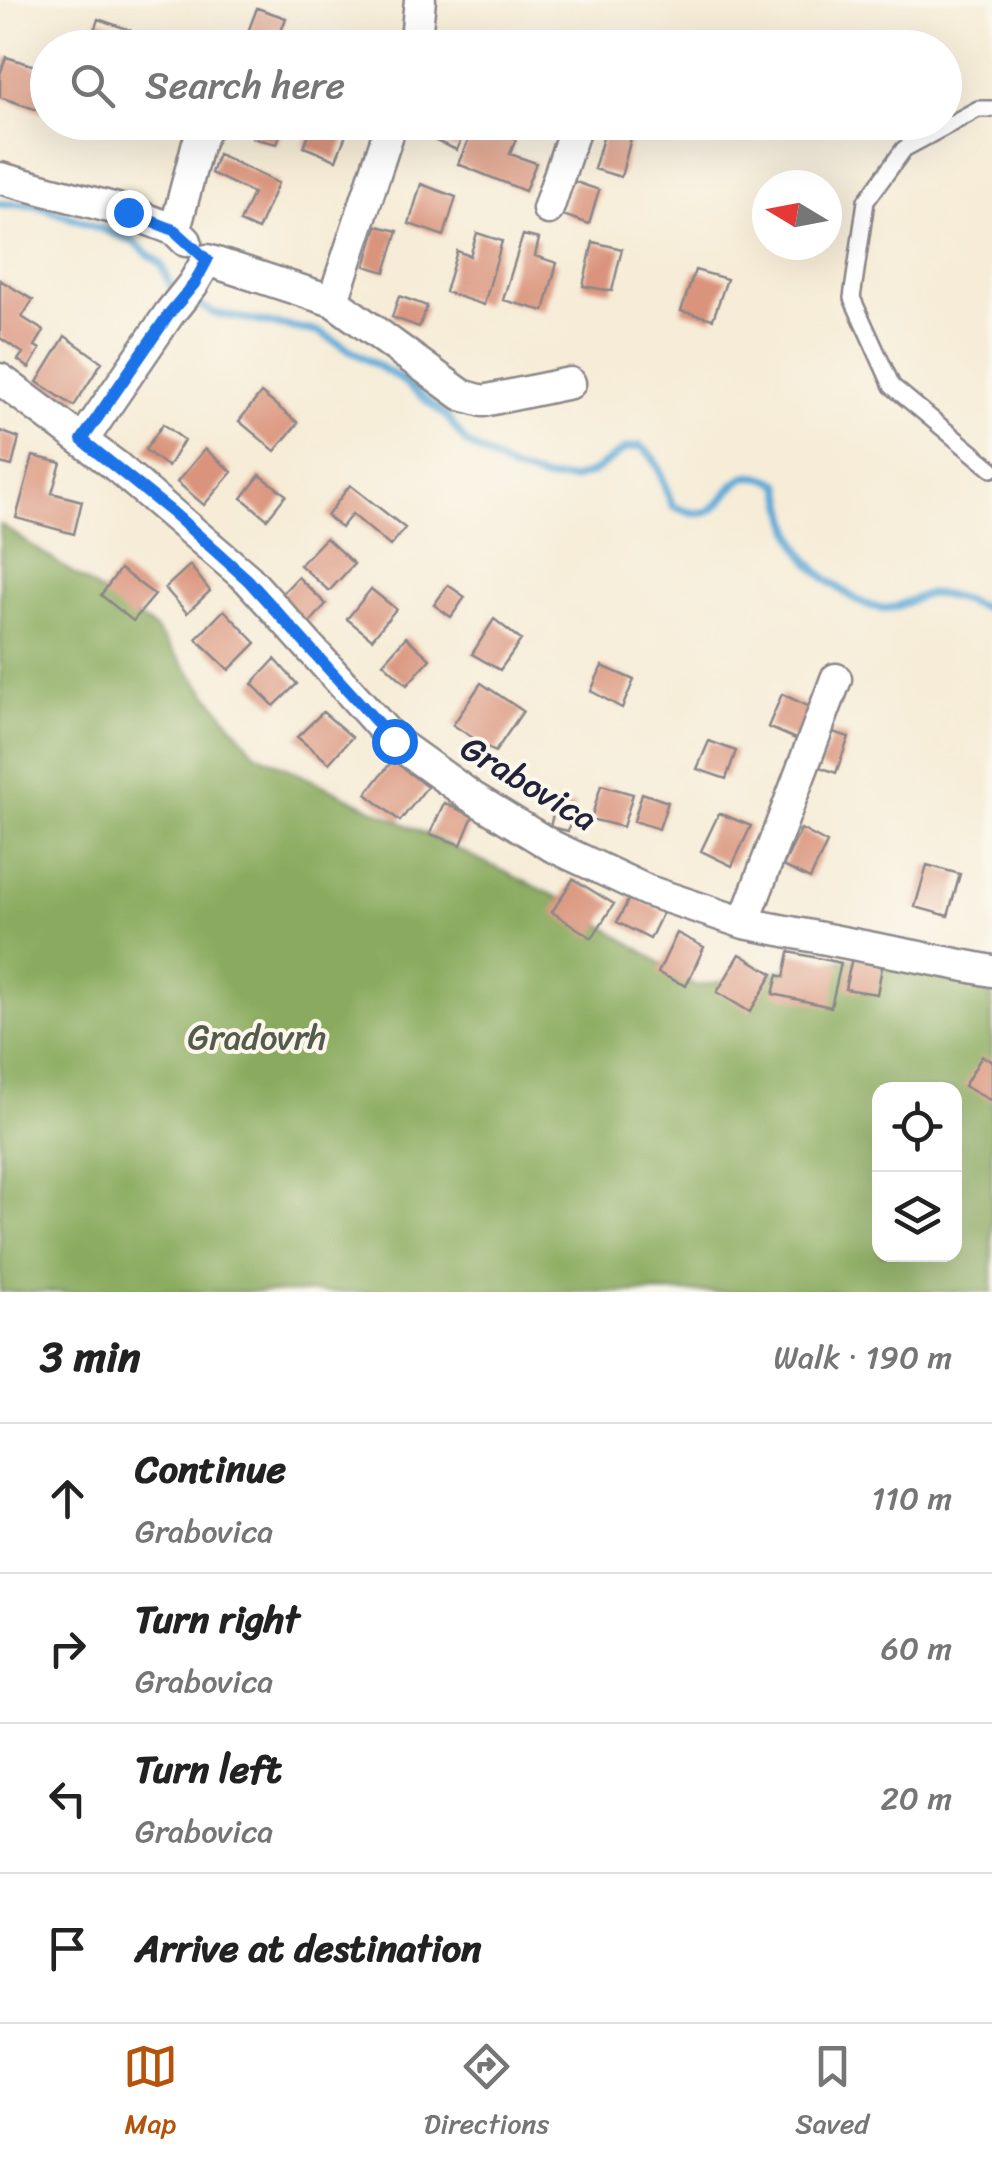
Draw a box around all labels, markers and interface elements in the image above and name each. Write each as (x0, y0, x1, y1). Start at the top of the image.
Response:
search box (30, 30, 962, 140)
text: Search here (145, 52, 345, 119)
icon: search (65, 58, 120, 113)
north arrow (752, 170, 842, 260)
route end (106, 190, 152, 236)
street label: Grabovica (448, 717, 610, 849)
route start (372, 719, 418, 765)
park label: Gradovrh (188, 1006, 326, 1068)
map controls (872, 1082, 962, 1262)
button: locate (872, 1082, 962, 1172)
button: layers (872, 1172, 962, 1262)
text: 3 min (40, 1320, 140, 1394)
text: Walk · 190 m (773, 1329, 952, 1386)
text: Continue (135, 1436, 286, 1503)
text: 110 m (871, 1470, 952, 1527)
icon: ahead (40, 1471, 95, 1526)
text: Grabovica (135, 1503, 273, 1560)
text: Turn right (135, 1586, 300, 1653)
text: 60 m (881, 1620, 952, 1677)
icon: right (40, 1621, 95, 1676)
text: Grabovica (135, 1653, 273, 1710)
text: Turn left (135, 1736, 281, 1803)
text: 20 m (880, 1770, 952, 1827)
icon: left (40, 1771, 95, 1826)
text: Grabovica (135, 1803, 273, 1860)
text: Arrive at destination (135, 1915, 482, 1982)
icon: arrive (40, 1921, 95, 1976)
tab: Map (123, 2039, 178, 2148)
tab: Directions (424, 2039, 549, 2148)
tab: Saved (795, 2039, 869, 2148)

